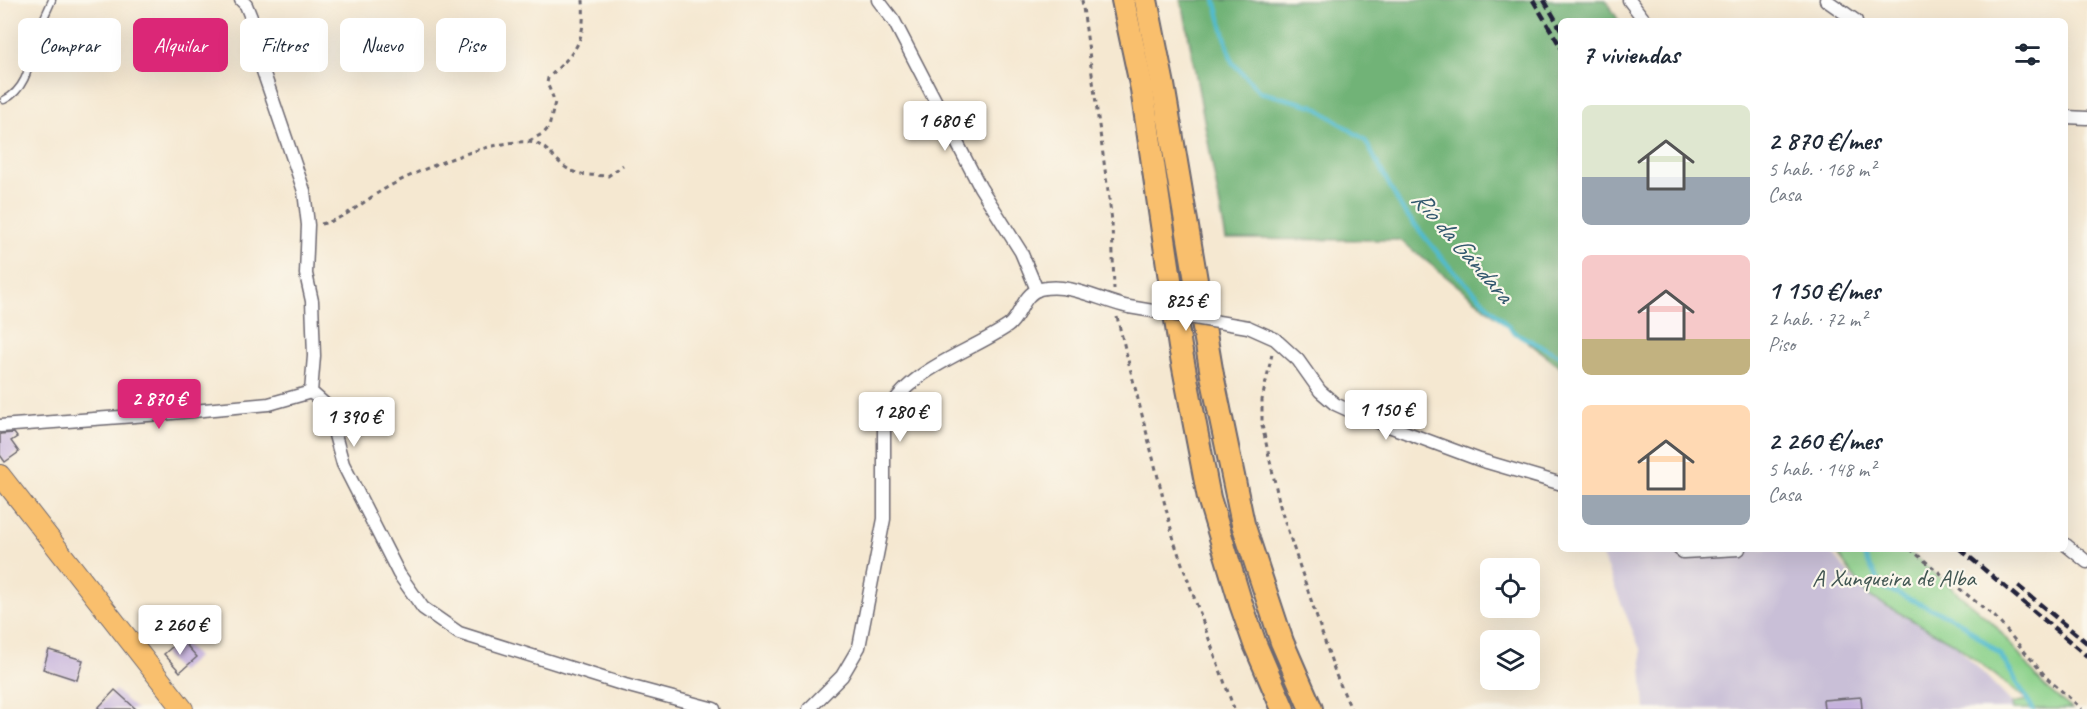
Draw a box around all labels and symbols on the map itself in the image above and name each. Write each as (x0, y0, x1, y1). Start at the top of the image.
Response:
pin: 1 680 € (890, 101, 1000, 152)
water label: Río da Gándara (1405, 183, 1522, 311)
pin: 825 € (1144, 281, 1228, 332)
pin: 2 870 € (104, 379, 214, 430)
pin: 1 150 € (1331, 390, 1441, 441)
pin: 1 280 € (845, 392, 955, 443)
pin: 1 390 € (299, 397, 409, 448)
park label: A Xunqueira de Alba (1812, 563, 1977, 593)
pin: 2 260 € (125, 605, 235, 656)

